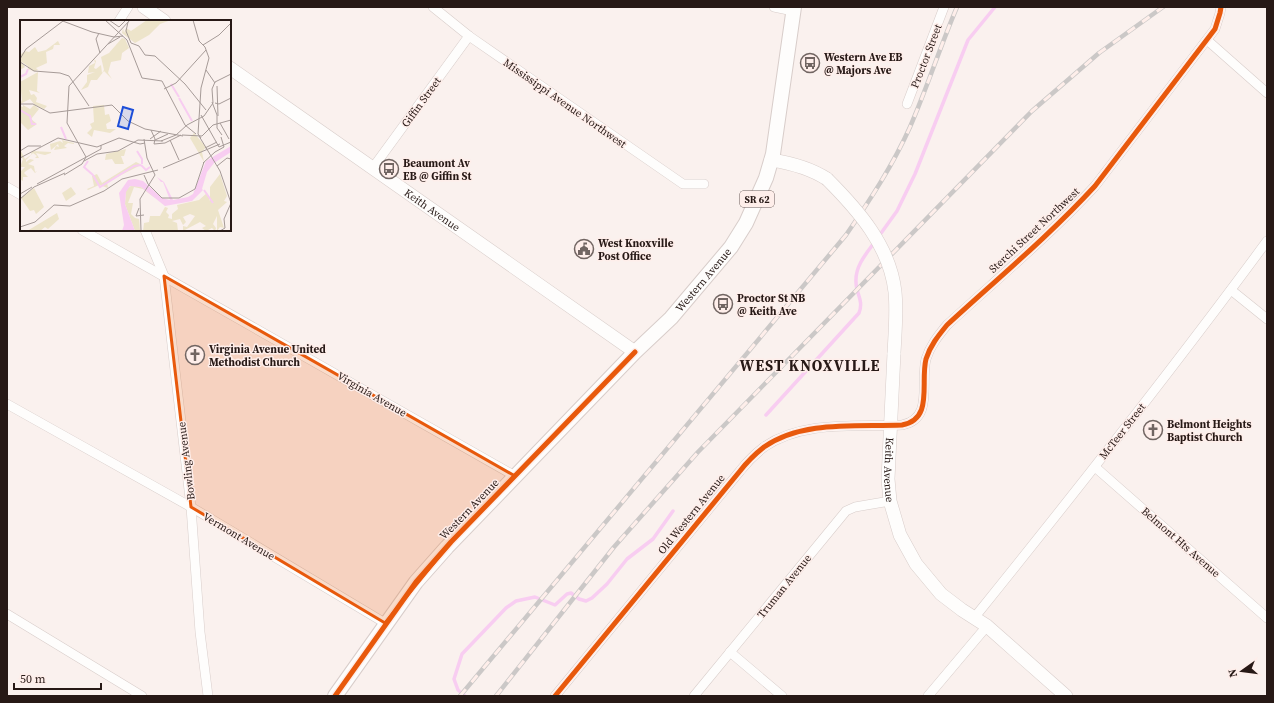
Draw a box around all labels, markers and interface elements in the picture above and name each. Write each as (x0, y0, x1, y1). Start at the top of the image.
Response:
inset map (20, 20, 231, 231)
street label: Proctor Street (907, 22, 946, 90)
place label: Western Ave EB @ Majors Ave (824, 50, 903, 78)
bus stop icon: Western Ave EB @ Majors Ave (799, 52, 821, 74)
street label: Mississippi Avenue Northwest (500, 55, 629, 152)
street label: Giffin Street (398, 74, 445, 130)
place label: Beaumont Av EB @ Giffin St (403, 156, 472, 184)
bus stop icon: Beaumont Av EB @ Giffin St (378, 158, 400, 180)
street label: Sterchi Street Northwest (986, 184, 1083, 276)
street label: Keith Avenue (401, 185, 463, 235)
road number: SR 62 (740, 191, 774, 207)
place label: West Knoxville Post Office (598, 236, 674, 264)
public building icon: West Knoxville Post Office (573, 238, 595, 260)
street label: Western Avenue (672, 245, 735, 315)
place label: Proctor St NB @ Keith Ave (737, 291, 805, 319)
bus stop icon: Proctor St NB @ Keith Ave (712, 293, 734, 315)
place label: Virginia Avenue United Methodist Church (209, 342, 326, 370)
church icon: Virginia Avenue United Methodist Church (184, 344, 206, 366)
district label: WEST KNOXVILLE (739, 355, 881, 376)
street label: Virginia Avenue (334, 368, 410, 421)
street label: McTeer Street (1096, 400, 1149, 462)
place label: Belmont Heights Baptist Church (1167, 417, 1252, 445)
church icon: Belmont Heights Baptist Church (1142, 419, 1164, 441)
street label: Bowling Avenue (174, 421, 199, 501)
street label: Keith Avenue (880, 437, 897, 503)
street label: Old Western Avenue (654, 471, 729, 557)
street label: Western Avenue (436, 475, 503, 543)
street label: Belmont Hts Avenue (1138, 504, 1224, 581)
street label: Vermont Avenue (200, 509, 278, 564)
street label: Truman Avenue (754, 551, 815, 621)
north arrow (1222, 651, 1262, 691)
scale bar (14, 665, 101, 691)
text: N (1225, 668, 1241, 679)
text: 50 m (20, 671, 46, 687)

